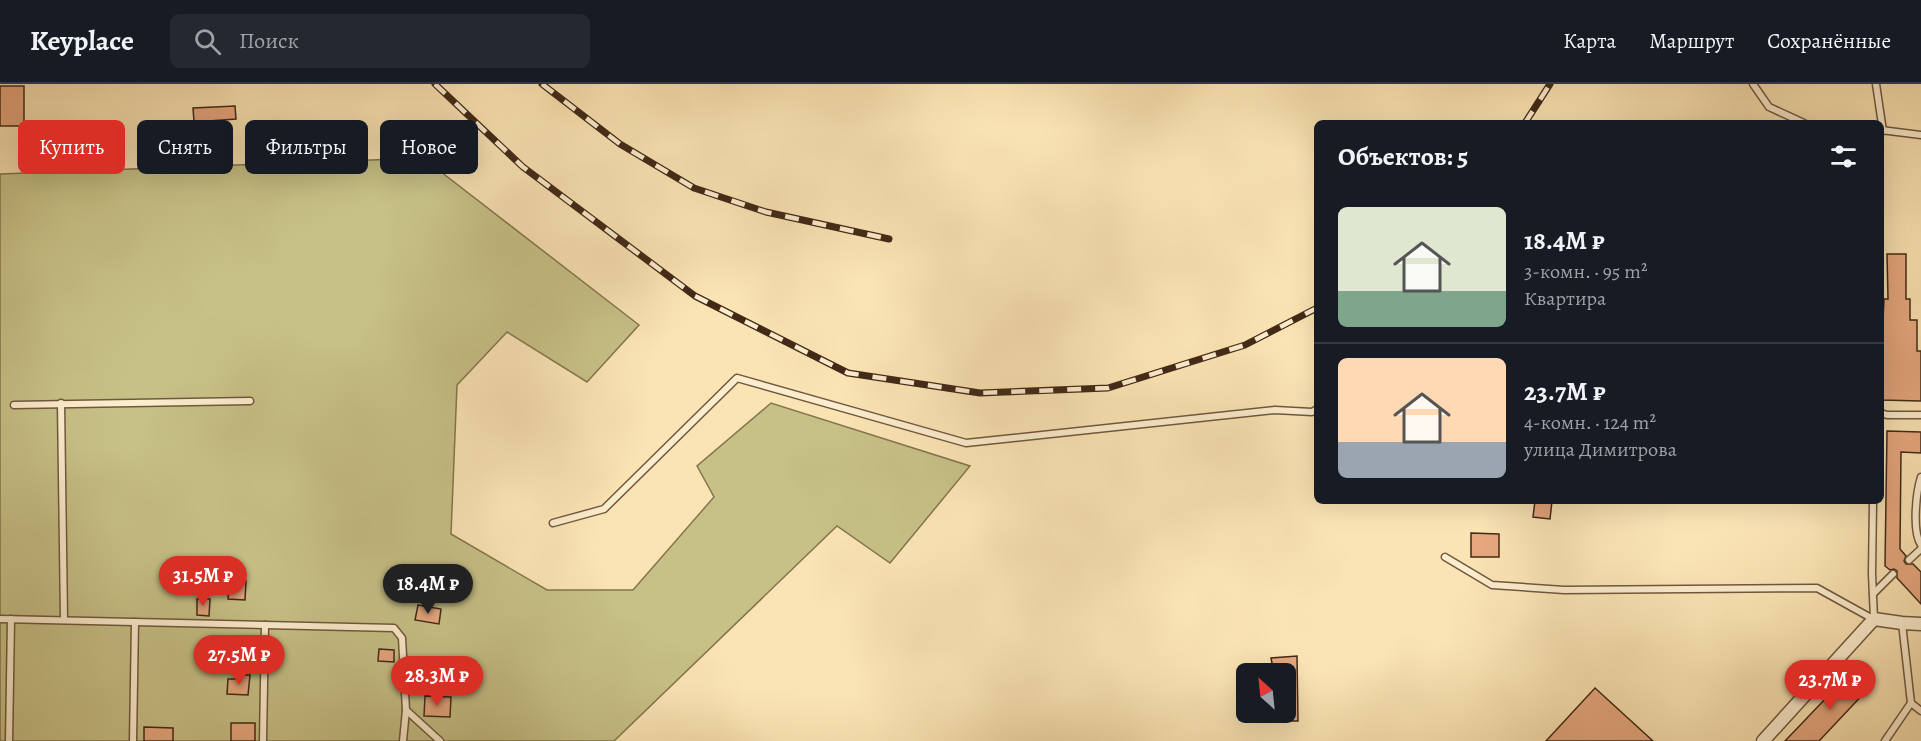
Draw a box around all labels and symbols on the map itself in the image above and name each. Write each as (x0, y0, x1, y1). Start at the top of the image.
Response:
pin: 31.5M ₽ (148, 556, 258, 607)
pin: 18.4M ₽ (373, 564, 483, 615)
pin: 27.5M ₽ (184, 635, 294, 686)
pin: 28.3M ₽ (382, 656, 492, 707)
pin: 23.7M ₽ (1775, 660, 1885, 711)
north arrow (1236, 663, 1296, 723)

